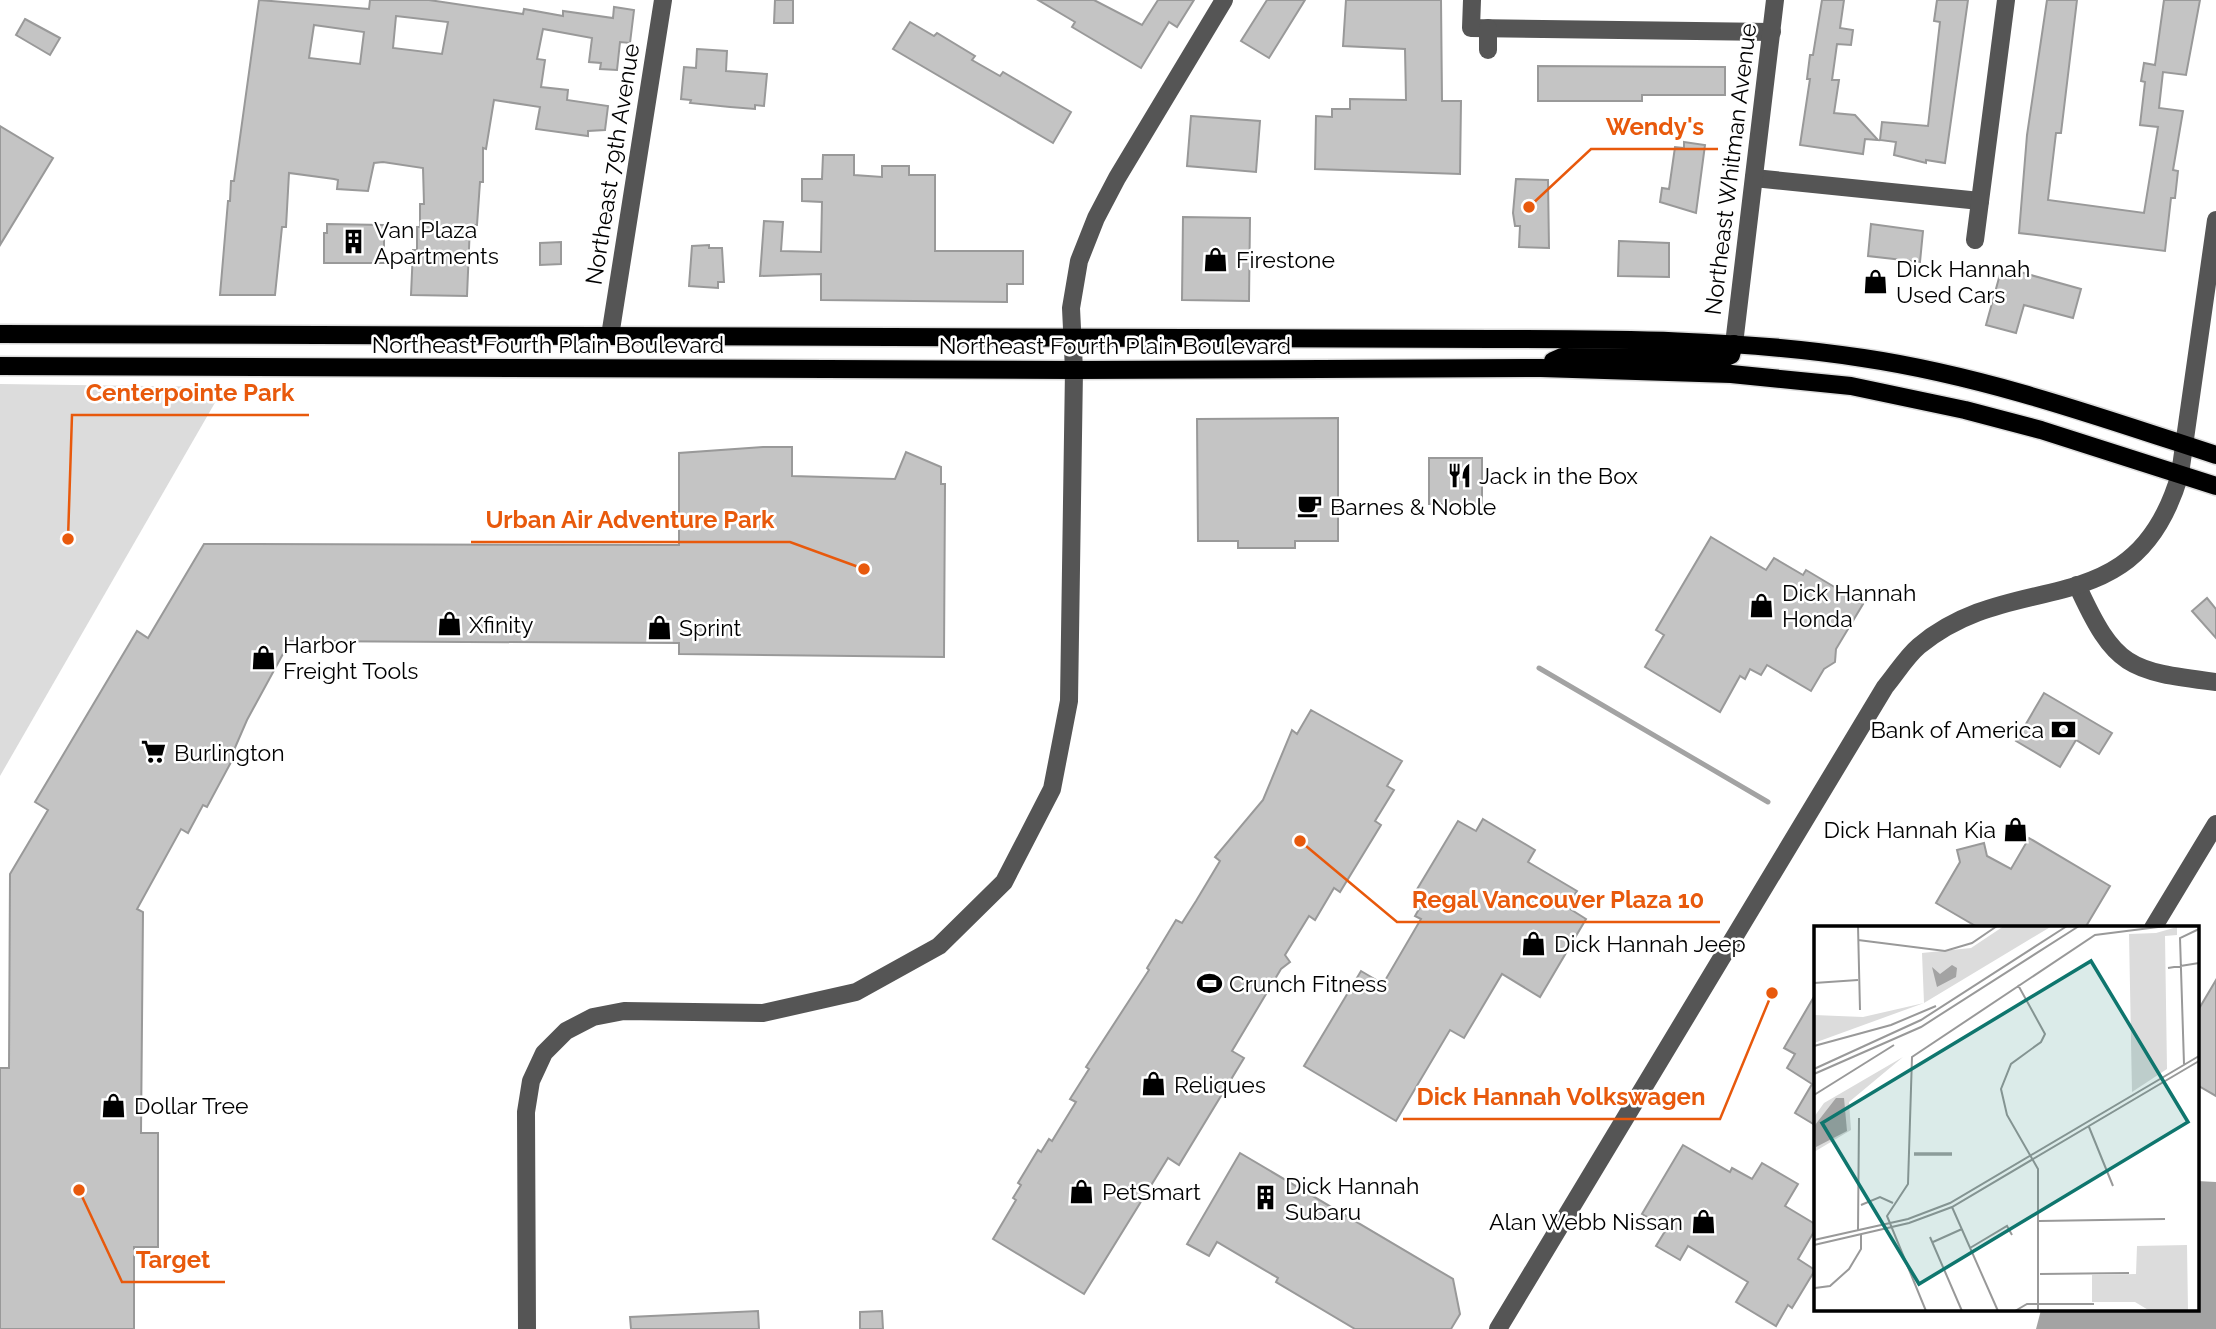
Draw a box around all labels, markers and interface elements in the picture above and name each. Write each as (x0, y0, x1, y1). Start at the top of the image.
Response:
street label: Northeast Whitman Avenue (1699, 22, 1761, 316)
street label: Northeast 79th Avenue (580, 41, 644, 287)
callout: Wendy's (1591, 104, 1718, 149)
text: Wendy's (1606, 112, 1704, 141)
place label: Van Plaza Apartments (374, 216, 499, 269)
building icon: Van Plaza Apartments (340, 228, 368, 256)
shop icon: Firestone (1202, 245, 1230, 273)
place label: Firestone (1236, 246, 1335, 273)
place label: Dick Hannah Used Cars (1896, 255, 2030, 308)
shop icon: Dick Hannah Used Cars (1862, 267, 1890, 295)
street label: Northeast Fourth Plain Boulevard (372, 331, 724, 358)
street label: Northeast Fourth Plain Boulevard (939, 332, 1291, 359)
callout: Centerpointe Park (72, 370, 309, 415)
text: Centerpointe Park (86, 378, 295, 407)
restaurant icon: Jack in the Box (1445, 461, 1473, 489)
place label: Jack in the Box (1479, 462, 1638, 489)
cafe icon: Barnes & Noble (1296, 492, 1324, 520)
place label: Barnes & Noble (1330, 493, 1496, 520)
callout: Urban Air Adventure Park (471, 497, 790, 542)
text: Urban Air Adventure Park (486, 505, 775, 534)
place label: Dick Hannah Honda (1782, 579, 1916, 632)
shop icon: Dick Hannah Honda (1748, 591, 1776, 619)
shop icon: Xfinity (435, 610, 463, 638)
place label: Xfinity (469, 611, 534, 638)
shop icon: Sprint (645, 613, 673, 641)
place label: Sprint (679, 614, 742, 641)
place label: Harbor Freight Tools (283, 631, 418, 684)
shop icon: Harbor Freight Tools (249, 643, 277, 671)
bank icon: Bank of America (2050, 715, 2078, 743)
place label: Bank of America (1871, 716, 2044, 743)
supermarket icon: Burlington (140, 738, 168, 766)
place label: Burlington (174, 739, 285, 766)
shop icon: Dick Hannah Kia (2002, 815, 2030, 843)
place label: Dick Hannah Kia (1823, 816, 1996, 843)
callout: Regal Vancouver Plaza 10 (1397, 877, 1720, 922)
text: Regal Vancouver Plaza 10 (1412, 885, 1704, 914)
inset map (1814, 926, 2198, 1312)
shop icon: Dick Hannah Jeep (1520, 929, 1548, 957)
place label: Dick Hannah Jeep (1554, 930, 1746, 957)
sports icon: Crunch Fitness (1195, 969, 1223, 997)
place label: Crunch Fitness (1229, 970, 1387, 997)
shop icon: Reliques (1140, 1070, 1168, 1098)
place label: Reliques (1174, 1071, 1266, 1098)
callout: Dick Hannah Volkswagen (1403, 1074, 1720, 1119)
text: Dick Hannah Volkswagen (1417, 1082, 1705, 1111)
shop icon: Dollar Tree (100, 1091, 128, 1119)
place label: Dollar Tree (134, 1092, 249, 1119)
place label: Dick Hannah Subaru (1285, 1172, 1419, 1225)
shop icon: PetSmart (1068, 1177, 1096, 1205)
place label: PetSmart (1102, 1178, 1201, 1205)
building icon: Dick Hannah Subaru (1251, 1184, 1279, 1212)
shop icon: Alan Webb Nissan (1689, 1207, 1717, 1235)
place label: Alan Webb Nissan (1489, 1208, 1683, 1235)
callout: Target (122, 1237, 225, 1282)
text: Target (136, 1245, 210, 1274)

